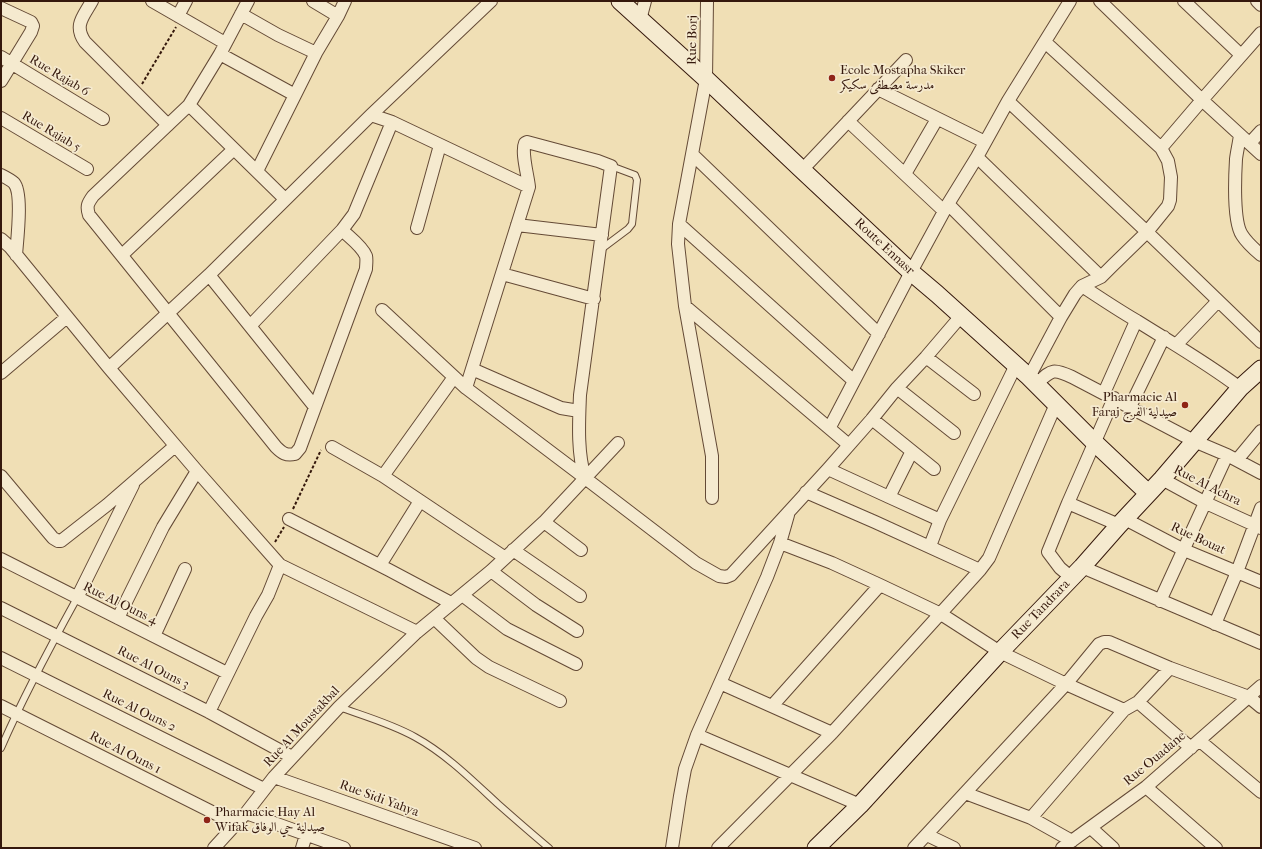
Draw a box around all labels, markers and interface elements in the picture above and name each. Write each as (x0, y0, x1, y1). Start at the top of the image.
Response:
street label: Rue Borj (685, 15, 701, 65)
street label: Rue Rajab 6 (26, 52, 92, 100)
place label: Ecole Mostapha Skiker مدرسة مصطفى سكيكر (840, 63, 965, 94)
marker: Ecole Mostapha Skiker مدرسة مصطفى سكيكر (827, 73, 837, 83)
street label: Rue Rajab 5 (19, 108, 83, 156)
street label: Route Ennasr (851, 215, 917, 279)
place label: Pharmacie Al Faraj صيدلية الفرج (1092, 390, 1177, 421)
marker: Pharmacie Al Faraj صيدلية الفرج (1180, 400, 1190, 410)
street label: Rue Al Achra (1171, 462, 1243, 510)
street label: Rue Bouat (1168, 520, 1228, 558)
street label: Rue Tandrara (1009, 577, 1073, 643)
street label: Rue Al Ouns 4 (80, 579, 160, 629)
street label: Rue Al Ouns 3 (114, 643, 192, 693)
street label: Rue Al Moustakbal (261, 683, 343, 771)
street label: Rue Al Ouns 2 (100, 686, 178, 736)
street label: Rue Al Ouns 1 (87, 728, 163, 778)
street label: Rue Ouadane (1121, 728, 1189, 790)
street label: Rue Sidi Yahya (337, 777, 421, 821)
place label: Pharmacie Hay Al Wifak صيدلية حي الوفاق (215, 805, 325, 836)
marker: Pharmacie Hay Al Wifak صيدلية حي الوفاق (202, 815, 212, 825)

